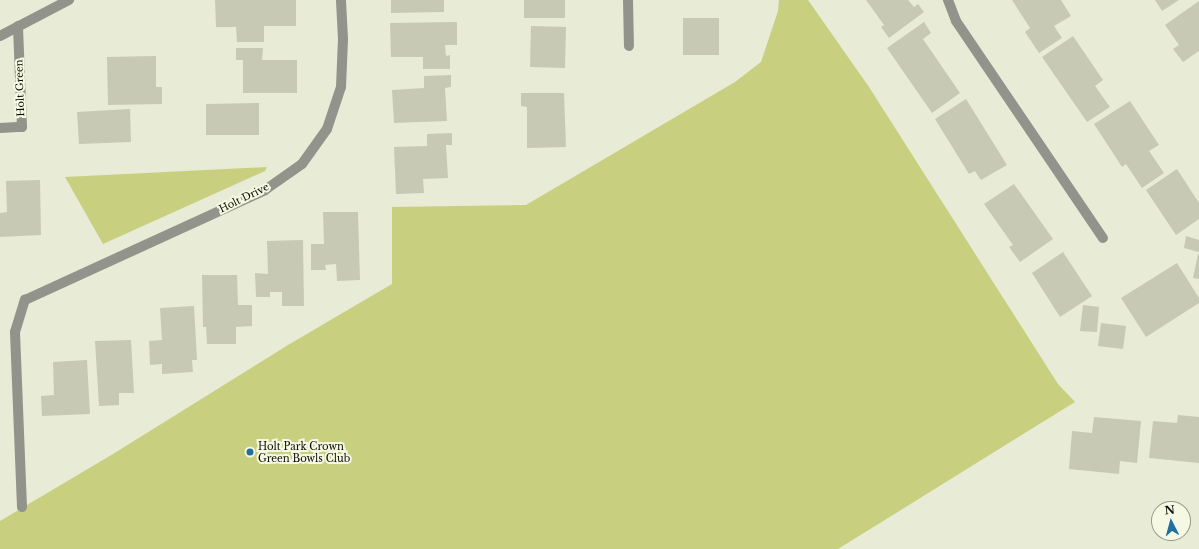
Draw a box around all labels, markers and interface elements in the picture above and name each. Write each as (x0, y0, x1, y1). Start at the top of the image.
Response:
street label: Holt Green (13, 59, 27, 117)
street label: Holt Drive (217, 181, 271, 215)
place label: Holt Park Crown Green Bowls Club (258, 440, 350, 464)
marker: Holt Park Crown Green Bowls Club (245, 447, 255, 457)
north arrow (1151, 501, 1191, 541)
text: N (1164, 503, 1176, 518)

